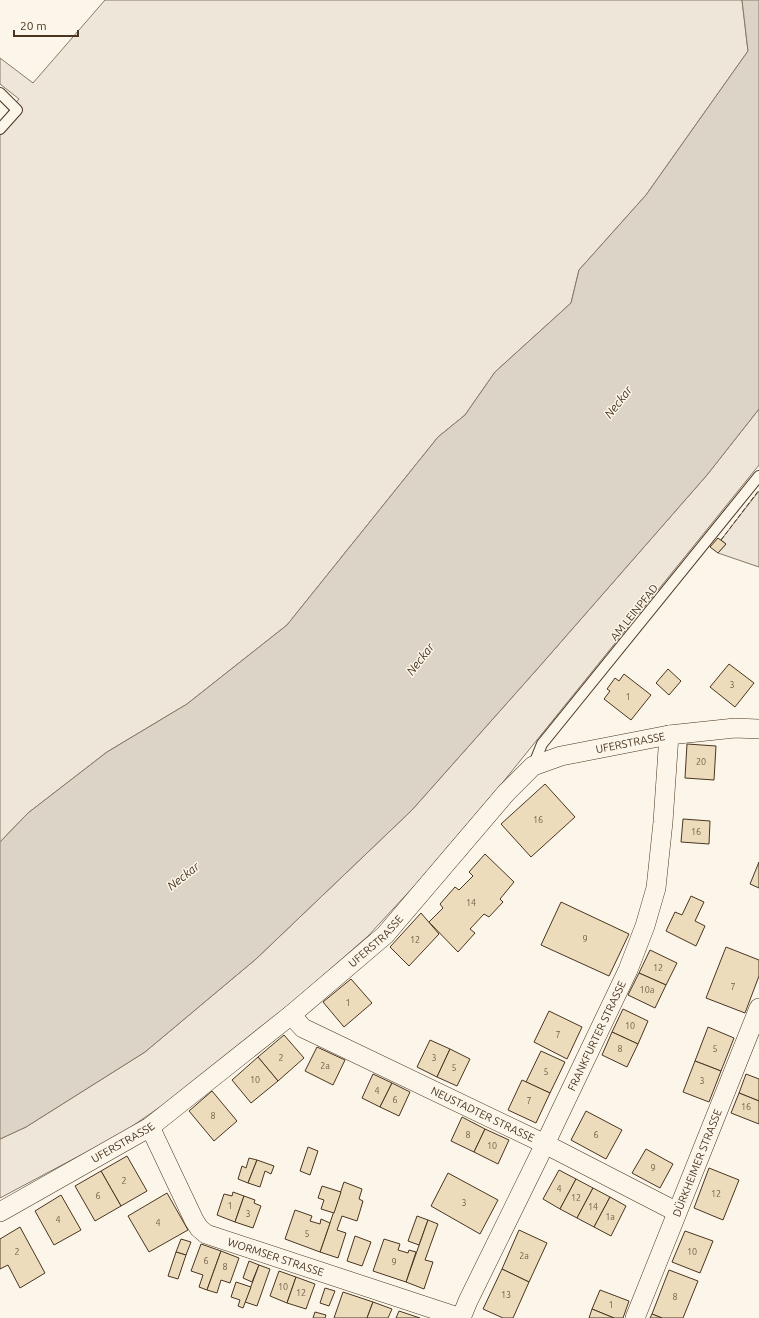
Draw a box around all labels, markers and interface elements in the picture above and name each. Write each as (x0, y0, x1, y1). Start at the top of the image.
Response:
scale bar (14, 12, 78, 38)
text: 20 m (20, 19, 47, 32)
water label: Neckar (602, 383, 635, 421)
street label: AM LEINPFAD (608, 581, 660, 642)
water label: Neckar (404, 640, 437, 678)
house number: 3 (729, 680, 735, 690)
house number: 1 (625, 692, 631, 702)
street label: UFERSTRASSE (595, 730, 666, 755)
house number: 20 (696, 757, 706, 767)
house number: 16 (533, 815, 543, 825)
house number: 16 (691, 827, 701, 837)
water label: Neckar (164, 859, 202, 892)
house number: 14 (466, 898, 476, 908)
street label: UFERSTRASSE (346, 913, 405, 969)
house number: 9 (582, 934, 588, 944)
house number: 12 (410, 935, 420, 945)
house number: 12 (653, 963, 663, 973)
street label: FRANKFURTER STRASSE (565, 979, 628, 1093)
house number: 7 (730, 982, 736, 992)
house number: 10a (640, 985, 654, 995)
house number: 1 (345, 998, 351, 1008)
house number: 10 (625, 1021, 635, 1031)
house number: 7 (555, 1030, 561, 1040)
house number: 8 (617, 1044, 623, 1054)
house number: 5 (712, 1044, 718, 1054)
house number: 2 (278, 1053, 284, 1063)
house number: 3 (431, 1053, 437, 1063)
house number: 2a (320, 1061, 330, 1071)
house number: 5 (451, 1063, 457, 1073)
house number: 5 (543, 1067, 549, 1077)
house number: 10 (250, 1075, 260, 1085)
house number: 3 (699, 1076, 705, 1086)
street label: NEUSTADTER STRASSE (429, 1084, 536, 1144)
house number: 4 (374, 1086, 380, 1096)
house number: 6 (392, 1095, 398, 1105)
house number: 7 (526, 1096, 532, 1106)
house number: 16 (741, 1102, 751, 1112)
street label: DÜRKHEIMER STRASSE (670, 1107, 724, 1218)
house number: 8 (210, 1111, 216, 1121)
street label: UFERSTRASSE (89, 1120, 157, 1165)
house number: 8 (465, 1130, 471, 1140)
house number: 6 (593, 1130, 599, 1140)
house number: 10 (487, 1141, 497, 1151)
house number: 9 (650, 1163, 656, 1173)
house number: 2 (121, 1176, 127, 1186)
house number: 4 (556, 1184, 562, 1194)
house number: 12 (711, 1189, 721, 1199)
house number: 6 (95, 1191, 101, 1201)
house number: 12 (571, 1193, 581, 1203)
house number: 3 (461, 1198, 467, 1208)
house number: 1 (227, 1201, 233, 1211)
house number: 14 (588, 1202, 598, 1212)
house number: 3 (245, 1209, 251, 1219)
house number: 1a (605, 1212, 615, 1222)
house number: 4 (55, 1215, 61, 1225)
house number: 4 (155, 1218, 161, 1228)
house number: 5 (304, 1229, 310, 1239)
street label: WORMSER STRASSE (226, 1236, 325, 1278)
house number: 2 (14, 1247, 20, 1257)
house number: 10 (687, 1247, 697, 1257)
house number: 2a (519, 1251, 529, 1261)
house number: 6 (203, 1256, 209, 1266)
house number: 9 (391, 1257, 397, 1267)
house number: 8 (222, 1262, 228, 1272)
house number: 10 (278, 1282, 288, 1292)
house number: 12 (296, 1288, 306, 1298)
house number: 13 (501, 1290, 511, 1300)
house number: 8 (672, 1292, 678, 1302)
house number: 1 (608, 1300, 614, 1310)

